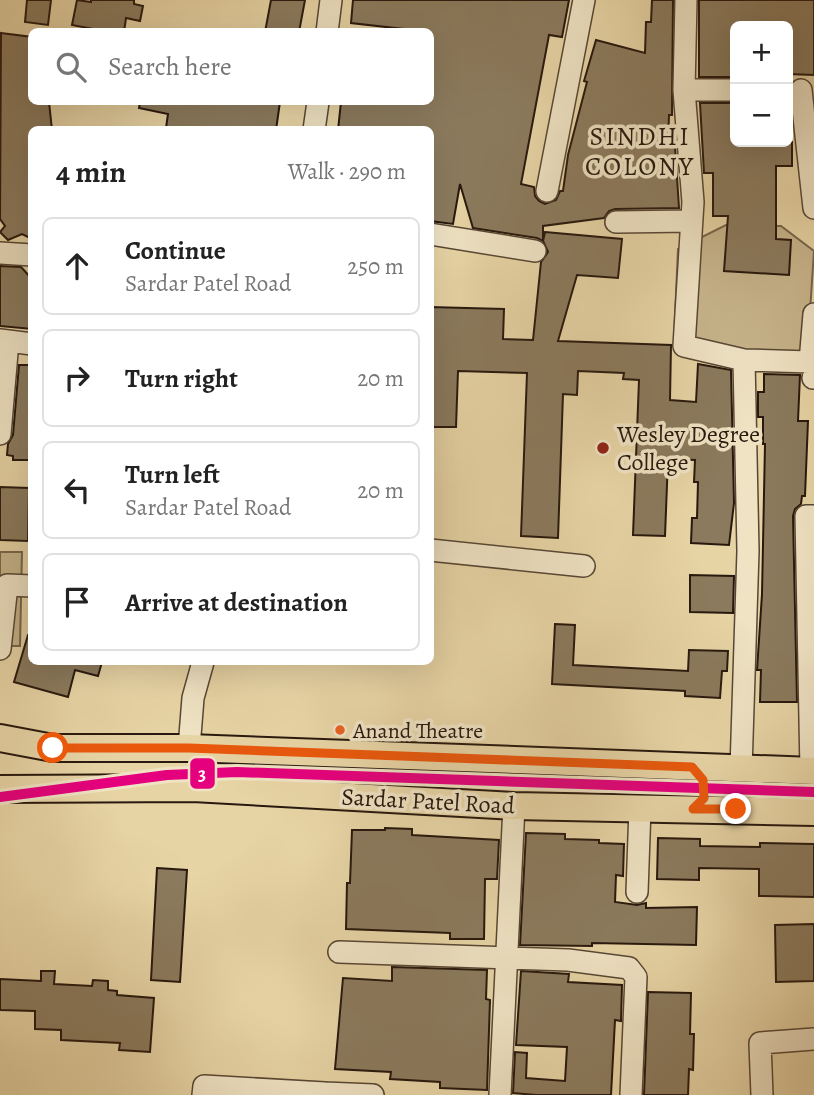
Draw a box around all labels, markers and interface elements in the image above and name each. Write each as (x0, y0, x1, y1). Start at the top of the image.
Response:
map controls (730, 21, 793, 147)
button: + (730, 21, 793, 84)
search box (28, 28, 434, 105)
icon: search (52, 48, 90, 86)
text: Search here (108, 49, 232, 84)
button: − (730, 84, 793, 147)
district label: SINDHI COLONY (585, 119, 695, 184)
text: 4 min (56, 152, 126, 192)
text: Walk · 290 m (288, 156, 406, 187)
text: Continue (125, 233, 226, 268)
icon: ahead (58, 247, 96, 285)
text: 250 m (347, 251, 404, 282)
text: Sardar Patel Road (125, 268, 291, 299)
icon: right (58, 359, 96, 397)
text: Turn right (125, 361, 238, 396)
text: 20 m (357, 363, 404, 394)
place label: Wesley Degree College (616, 418, 760, 478)
marker: Wesley Degree College (595, 440, 611, 456)
text: Turn left (125, 457, 220, 492)
icon: left (58, 471, 96, 509)
text: 20 m (357, 475, 404, 506)
text: Sardar Patel Road (125, 492, 291, 523)
icon: arrive (58, 583, 96, 621)
text: Arrive at destination (125, 585, 348, 620)
place label: Anand Theatre (352, 716, 483, 746)
marker: Anand Theatre (333, 723, 347, 737)
route start (37, 732, 68, 763)
line badge: 3 (189, 757, 216, 790)
text: 3 (198, 761, 206, 787)
street label: Sardar Patel Road (340, 780, 516, 822)
route end (720, 793, 751, 824)

